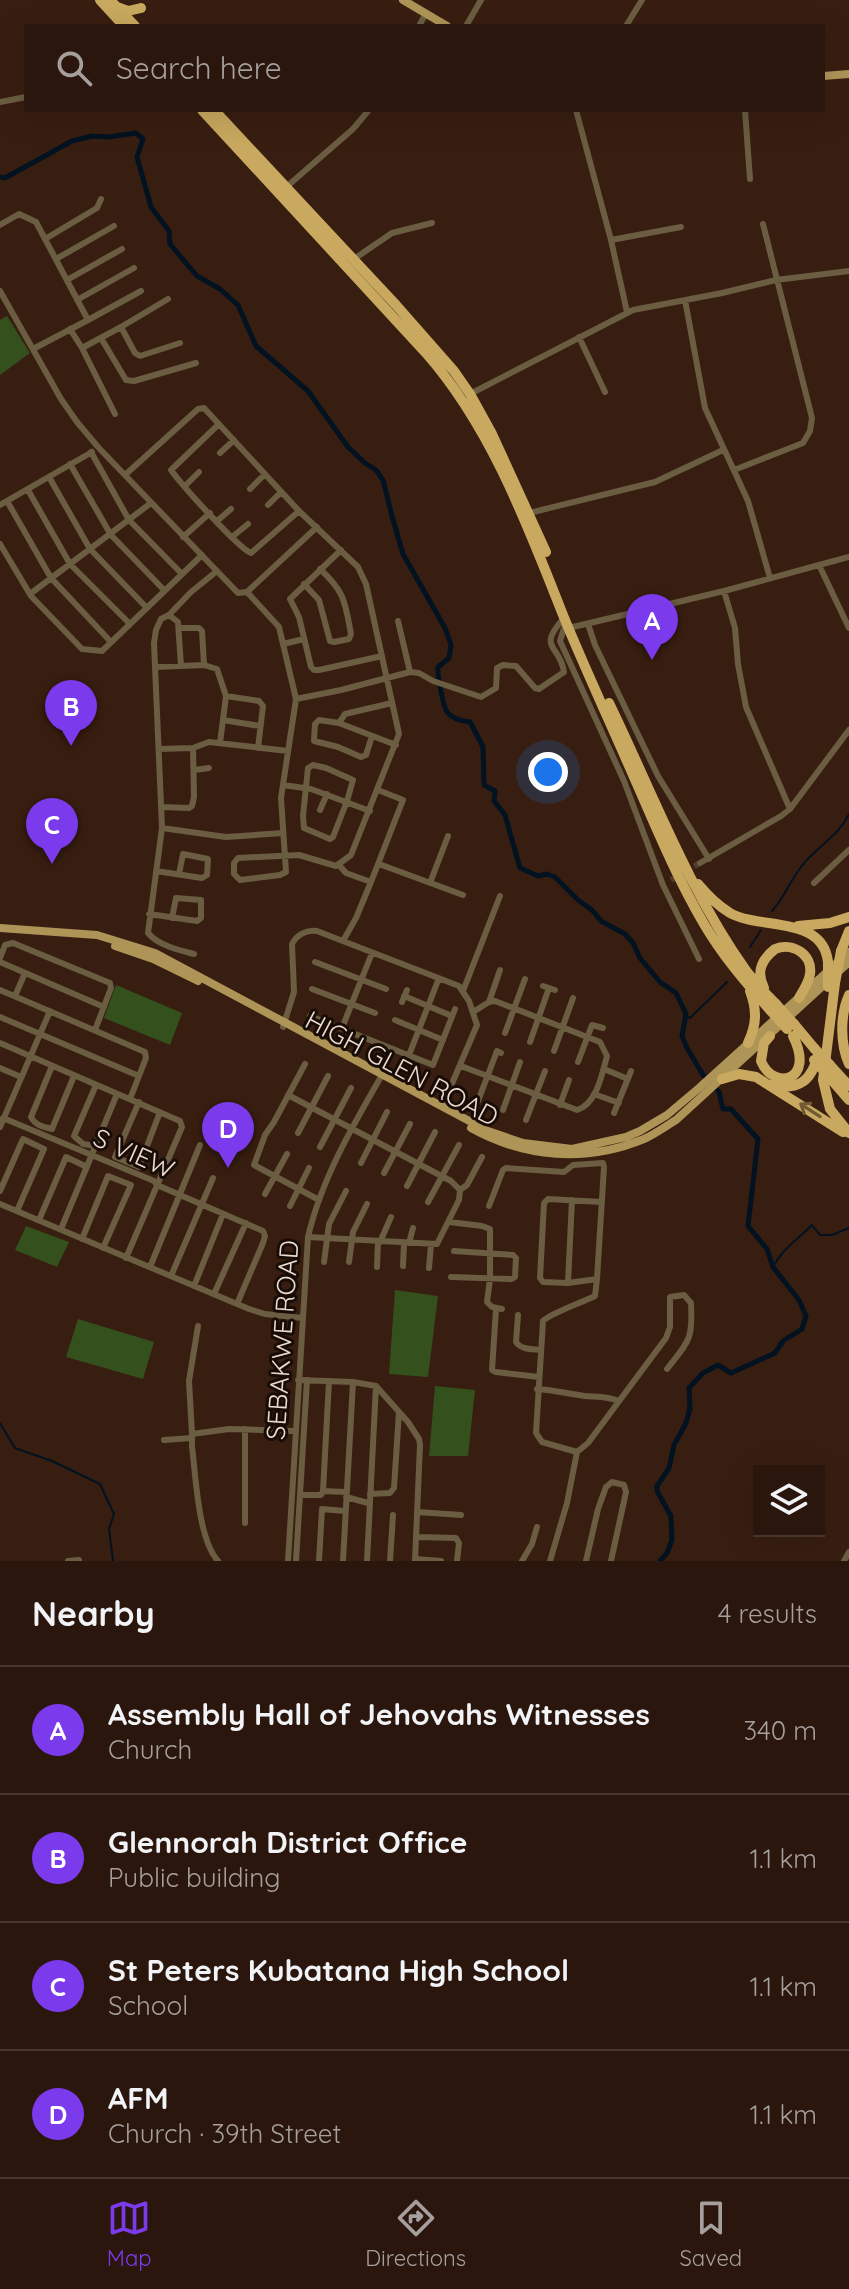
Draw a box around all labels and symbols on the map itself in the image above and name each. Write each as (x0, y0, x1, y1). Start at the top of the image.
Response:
pin: A (626, 594, 678, 660)
pin: B (45, 680, 97, 746)
your location (528, 752, 568, 792)
pin: C (26, 798, 78, 864)
street label: HIGH GLEN ROAD (300, 1003, 504, 1133)
pin: D (202, 1102, 254, 1168)
one-way arrow (799, 1102, 821, 1119)
street label: S VIEW (88, 1121, 180, 1185)
street label: SEBAKWE ROAD (259, 1239, 305, 1441)

